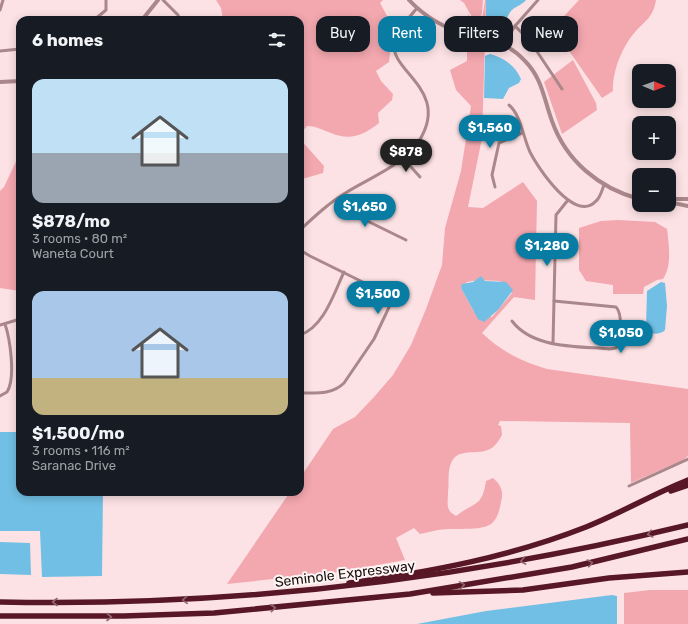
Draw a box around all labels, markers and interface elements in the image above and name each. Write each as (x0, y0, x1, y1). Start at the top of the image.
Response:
chip: Buy (316, 16, 370, 52)
chip: Rent (378, 16, 436, 52)
chip: Filters (444, 16, 513, 52)
chip: New (521, 16, 578, 52)
icon: filters (266, 29, 288, 51)
text: 6 homes (32, 30, 103, 50)
north arrow (632, 64, 676, 108)
map controls (632, 64, 676, 212)
icon: home (124, 105, 196, 177)
pin: $1,560 (457, 115, 523, 149)
button: + (632, 116, 676, 160)
text: $1,560 (468, 120, 512, 135)
pin: $878 (382, 139, 430, 173)
text: $878 (389, 144, 423, 159)
button: − (632, 168, 676, 212)
pin: $1,650 (332, 194, 398, 228)
text: $1,650 (343, 199, 387, 214)
text: $878/mo (32, 211, 110, 231)
text: 3 rooms · 80 m² (32, 231, 127, 246)
pin: $1,280 (514, 233, 580, 267)
text: $1,280 (525, 238, 569, 253)
text: Waneta Court (32, 246, 114, 261)
pin: $1,500 (345, 281, 411, 315)
text: $1,500 (356, 286, 400, 301)
icon: home (124, 317, 196, 389)
pin: $1,050 (588, 320, 654, 354)
text: $1,050 (599, 325, 643, 340)
text: $1,500/mo (32, 423, 125, 443)
text: 3 rooms · 116 m² (32, 443, 130, 458)
text: Saranac Drive (32, 458, 116, 473)
one-way arrow (647, 529, 654, 538)
one-way arrow (520, 556, 526, 564)
street label: Seminole Expressway (274, 557, 416, 591)
one-way arrow (587, 559, 594, 567)
one-way arrow (459, 581, 465, 590)
one-way arrow (182, 596, 188, 604)
one-way arrow (52, 598, 58, 606)
one-way arrow (270, 604, 276, 613)
one-way arrow (106, 612, 112, 621)

